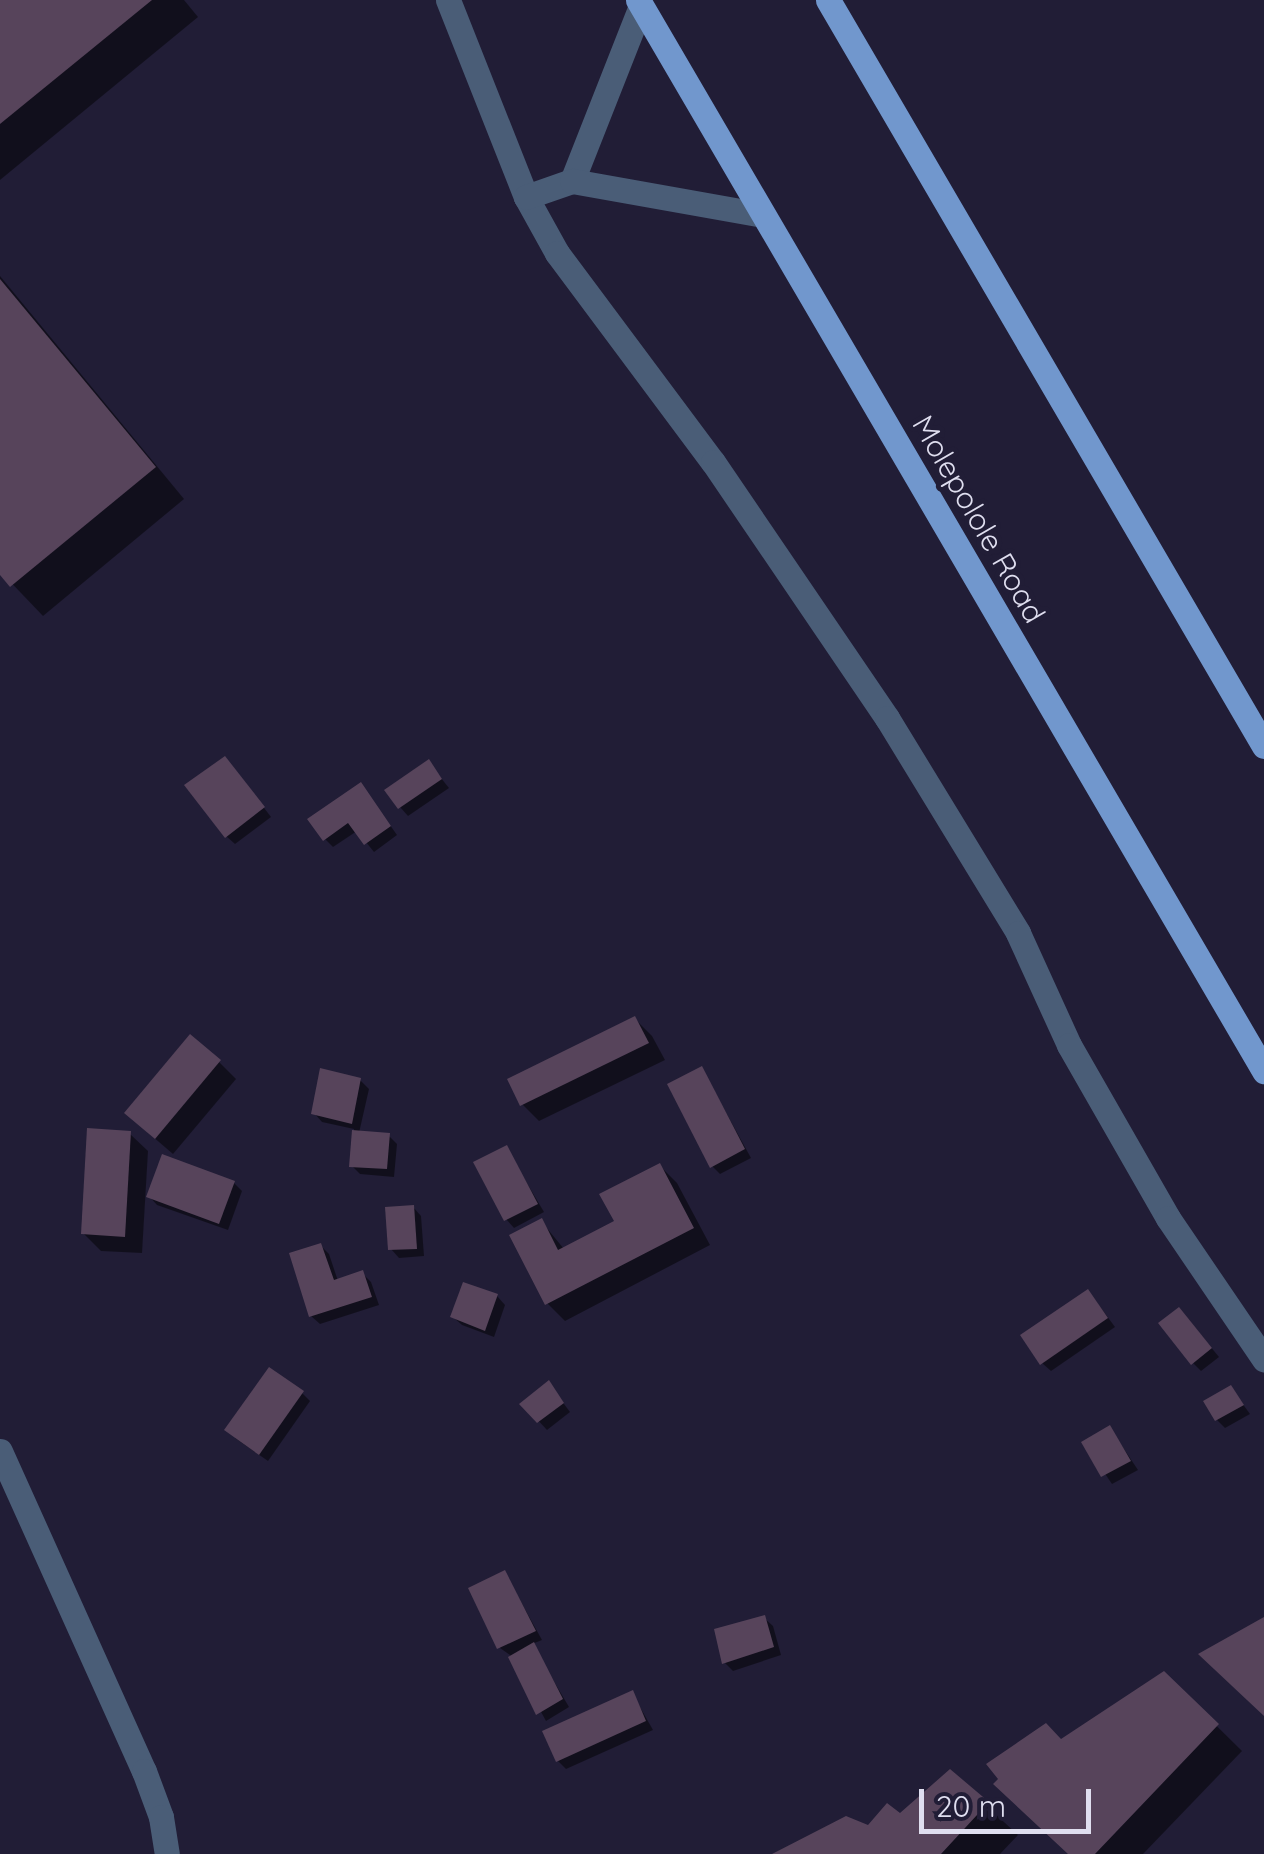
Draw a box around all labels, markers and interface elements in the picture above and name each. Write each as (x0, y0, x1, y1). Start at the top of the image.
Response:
street label: Molepolole Road (905, 409, 1053, 629)
scale bar (924, 1769, 1096, 1831)
text: 20 m (936, 1787, 1006, 1825)

